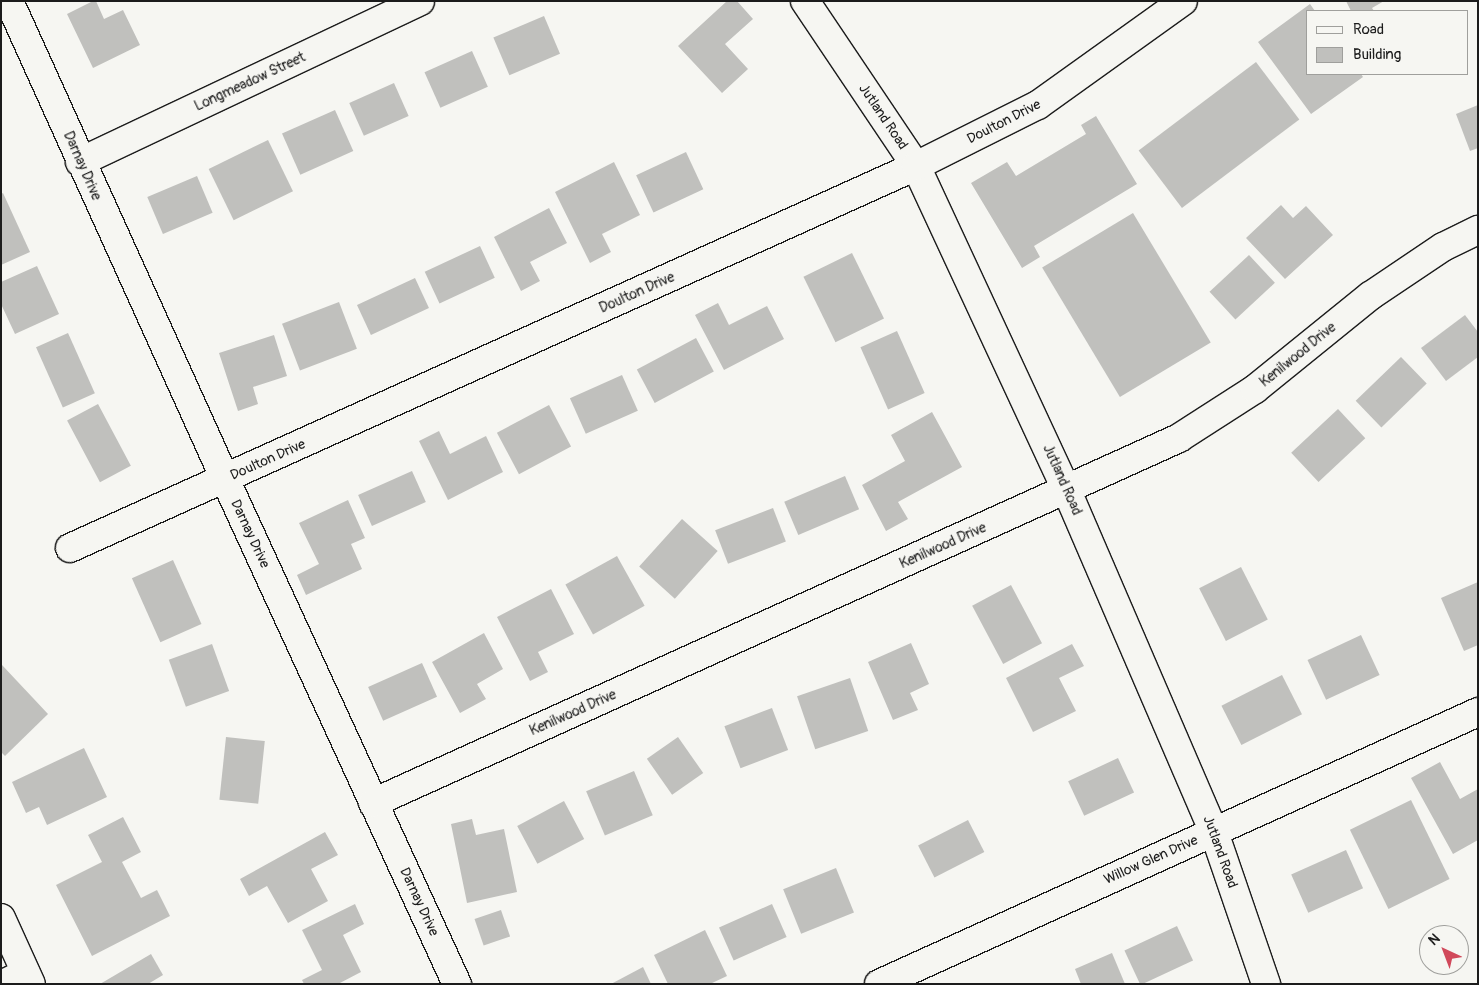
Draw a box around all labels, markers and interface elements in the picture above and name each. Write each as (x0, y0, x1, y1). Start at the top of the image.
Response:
legend (1306, 10, 1469, 75)
text: Road (1353, 20, 1384, 39)
text: Building (1353, 45, 1401, 64)
street label: Longmeadow Street (192, 49, 308, 115)
street label: Jutland Road (855, 81, 911, 153)
street label: Doulton Drive (964, 96, 1044, 148)
street label: Darnay Drive (59, 129, 105, 203)
street label: Doulton Drive (597, 269, 677, 317)
street label: Kenilwood Drive (1257, 319, 1339, 391)
street label: Doulton Drive (228, 436, 308, 484)
street label: Jutland Road (1039, 442, 1085, 518)
street label: Darnay Drive (227, 497, 273, 571)
street label: Kenilwood Drive (897, 519, 989, 573)
street label: Kenilwood Drive (527, 686, 619, 740)
street label: Jutland Road (1199, 814, 1241, 890)
street label: Willow Glen Drive (1101, 832, 1201, 888)
street label: Darnay Drive (396, 865, 442, 939)
north arrow (1419, 925, 1469, 975)
text: N (1425, 930, 1443, 949)

